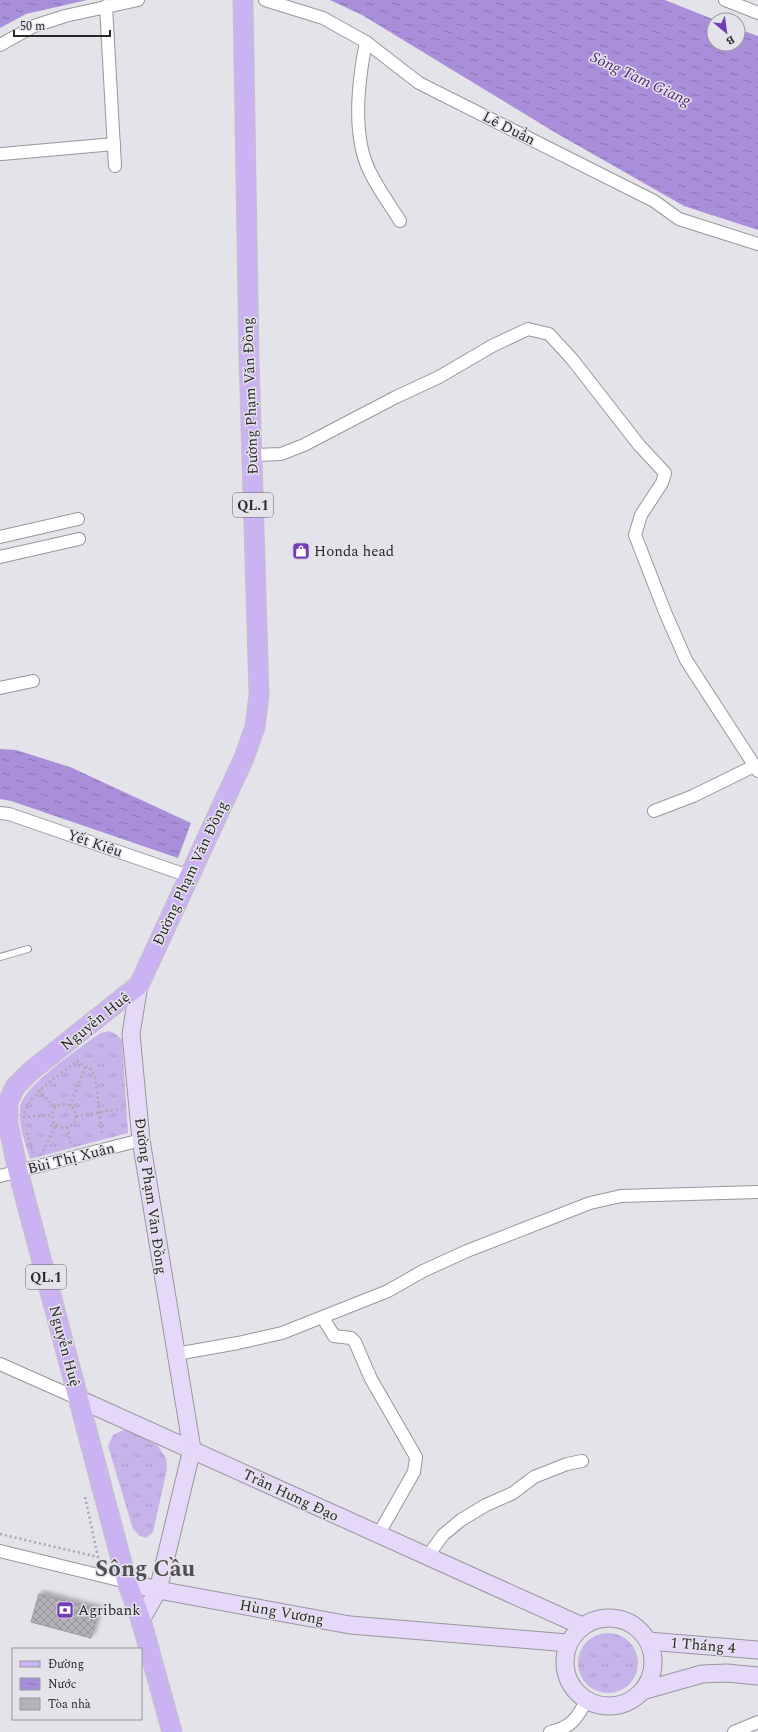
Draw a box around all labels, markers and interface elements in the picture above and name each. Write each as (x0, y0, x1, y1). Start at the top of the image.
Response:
scale bar (14, 12, 110, 38)
north arrow (706, 12, 746, 52)
text: 50 m (20, 17, 45, 36)
text: B (723, 31, 738, 50)
water label: Sông Tam Giang (586, 45, 696, 113)
street label: Lê Duẩn (478, 105, 539, 152)
street label: Đường Phạm Văn Đồng (236, 317, 265, 475)
road number: QL.1 (233, 493, 273, 517)
place label: Honda head (314, 540, 394, 563)
shop icon: Honda head (291, 541, 311, 561)
street label: Đường Phạm Văn Đồng (147, 797, 234, 950)
street label: Yết Kiêu (64, 823, 126, 864)
street label: Nguyễn Huệ (56, 986, 135, 1057)
street label: Đường Phạm Văn Đồng (128, 1116, 173, 1276)
street label: Bùi Thị Xuân (25, 1136, 117, 1180)
road number: QL.1 (26, 1265, 66, 1289)
street label: Nguyễn Huệ (43, 1303, 86, 1389)
street label: Trần Hưng Đạo (239, 1463, 343, 1528)
district label: Sông Cầu (95, 1552, 196, 1587)
street label: Hùng Vương (238, 1594, 326, 1631)
place label: Agribank (78, 1599, 141, 1622)
bank icon: Agribank (55, 1600, 75, 1620)
street label: 1 Tháng 4 (669, 1631, 737, 1660)
legend (12, 1648, 142, 1720)
text: Đường (48, 1655, 84, 1674)
text: Nước (48, 1675, 77, 1694)
text: Tòa nhà (48, 1695, 91, 1714)

